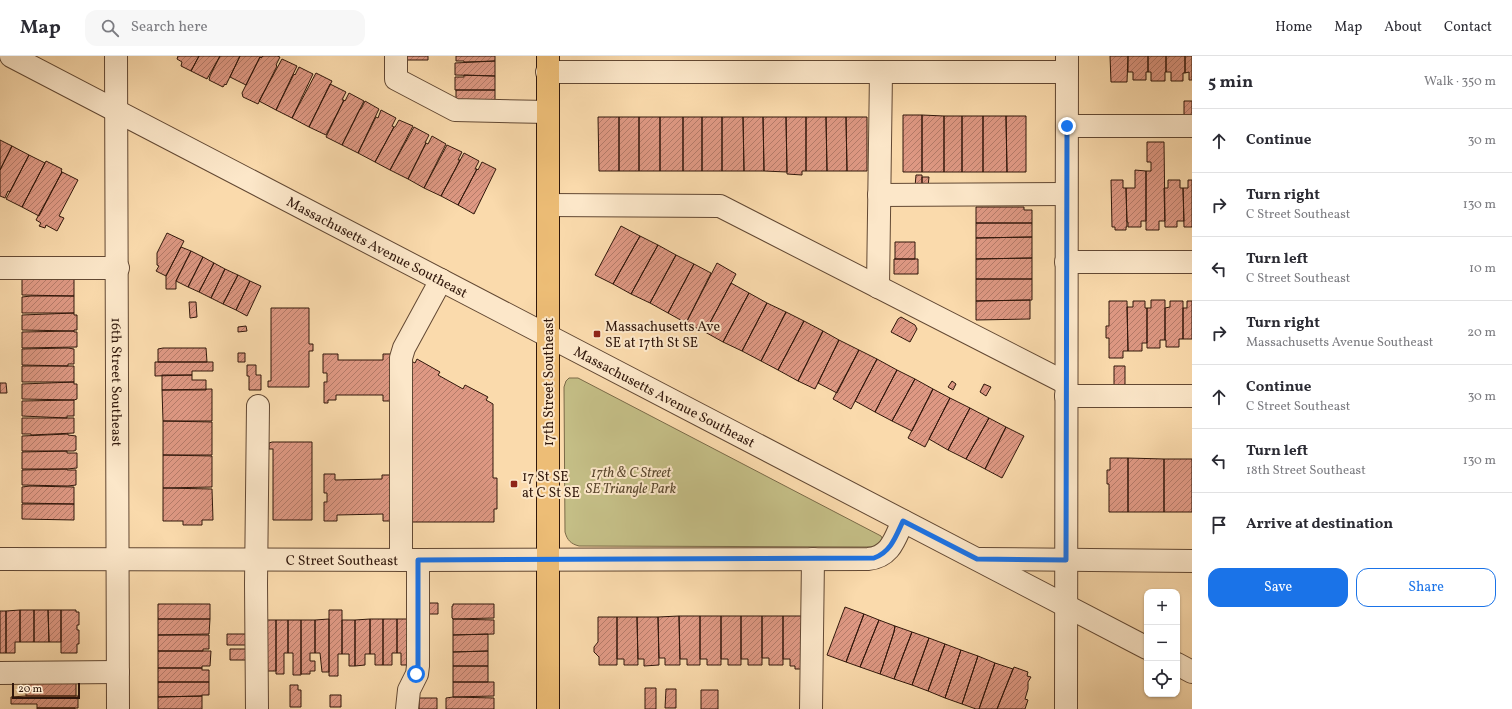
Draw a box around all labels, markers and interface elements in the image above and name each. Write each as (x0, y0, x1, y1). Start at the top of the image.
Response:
search box (85, 10, 365, 46)
text: Map (20, 15, 61, 41)
icon: search (99, 17, 121, 39)
text: Search here (131, 17, 208, 38)
text: Home (1275, 18, 1312, 37)
text: Map (1334, 18, 1362, 37)
text: About (1384, 18, 1422, 37)
text: Contact (1444, 18, 1492, 37)
text: 5 min (1208, 71, 1253, 94)
text: Walk · 350 m (1424, 73, 1496, 91)
route end (1058, 117, 1076, 135)
icon: ahead (1208, 130, 1230, 152)
text: Continue (1246, 130, 1311, 151)
text: 30 m (1468, 132, 1496, 150)
text: Turn right (1246, 185, 1320, 206)
street label: Massachusetts Avenue Southeast (283, 193, 471, 303)
icon: right (1208, 194, 1230, 216)
text: 130 m (1463, 196, 1496, 214)
text: C Street Southeast (1246, 206, 1350, 224)
text: Turn left (1246, 249, 1308, 270)
icon: left (1208, 258, 1230, 280)
text: 10 m (1469, 260, 1496, 278)
text: C Street Southeast (1246, 270, 1350, 288)
text: Turn right (1246, 313, 1320, 334)
street label: 16th Street Southeast (106, 317, 125, 447)
street label: 17th Street Southeast (540, 318, 559, 446)
place label: Massachusetts Ave SE at 17th St SE (605, 318, 720, 353)
icon: right (1208, 322, 1230, 344)
text: 20 m (1467, 324, 1496, 342)
marker: Massachusetts Ave SE at 17th St SE (592, 329, 602, 339)
text: Massachusetts Avenue Southeast (1246, 334, 1433, 352)
street label: Massachusetts Avenue Southeast (570, 343, 758, 453)
text: Continue (1246, 377, 1311, 398)
icon: ahead (1208, 386, 1230, 408)
text: 30 m (1468, 388, 1496, 406)
text: C Street Southeast (1246, 398, 1350, 416)
text: Turn left (1246, 441, 1308, 462)
icon: left (1208, 450, 1230, 472)
text: 130 m (1463, 452, 1496, 470)
text: 18th Street Southeast (1246, 462, 1366, 480)
park label: 17th & C Street SE Triangle Park (586, 464, 677, 499)
place label: 17 St SE at C St SE (522, 468, 580, 503)
marker: 17 St SE at C St SE (509, 479, 519, 489)
icon: arrive (1208, 514, 1230, 536)
text: Arrive at destination (1246, 514, 1393, 535)
street label: C Street Southeast (286, 552, 398, 571)
button: Save (1208, 568, 1348, 607)
button: Share (1356, 568, 1496, 607)
map controls (1144, 589, 1180, 697)
button: + (1144, 589, 1180, 625)
button: − (1144, 625, 1180, 661)
button: locate (1144, 661, 1180, 697)
route start (407, 665, 425, 683)
scale bar (12, 681, 80, 700)
text: 20 m (18, 682, 42, 697)

